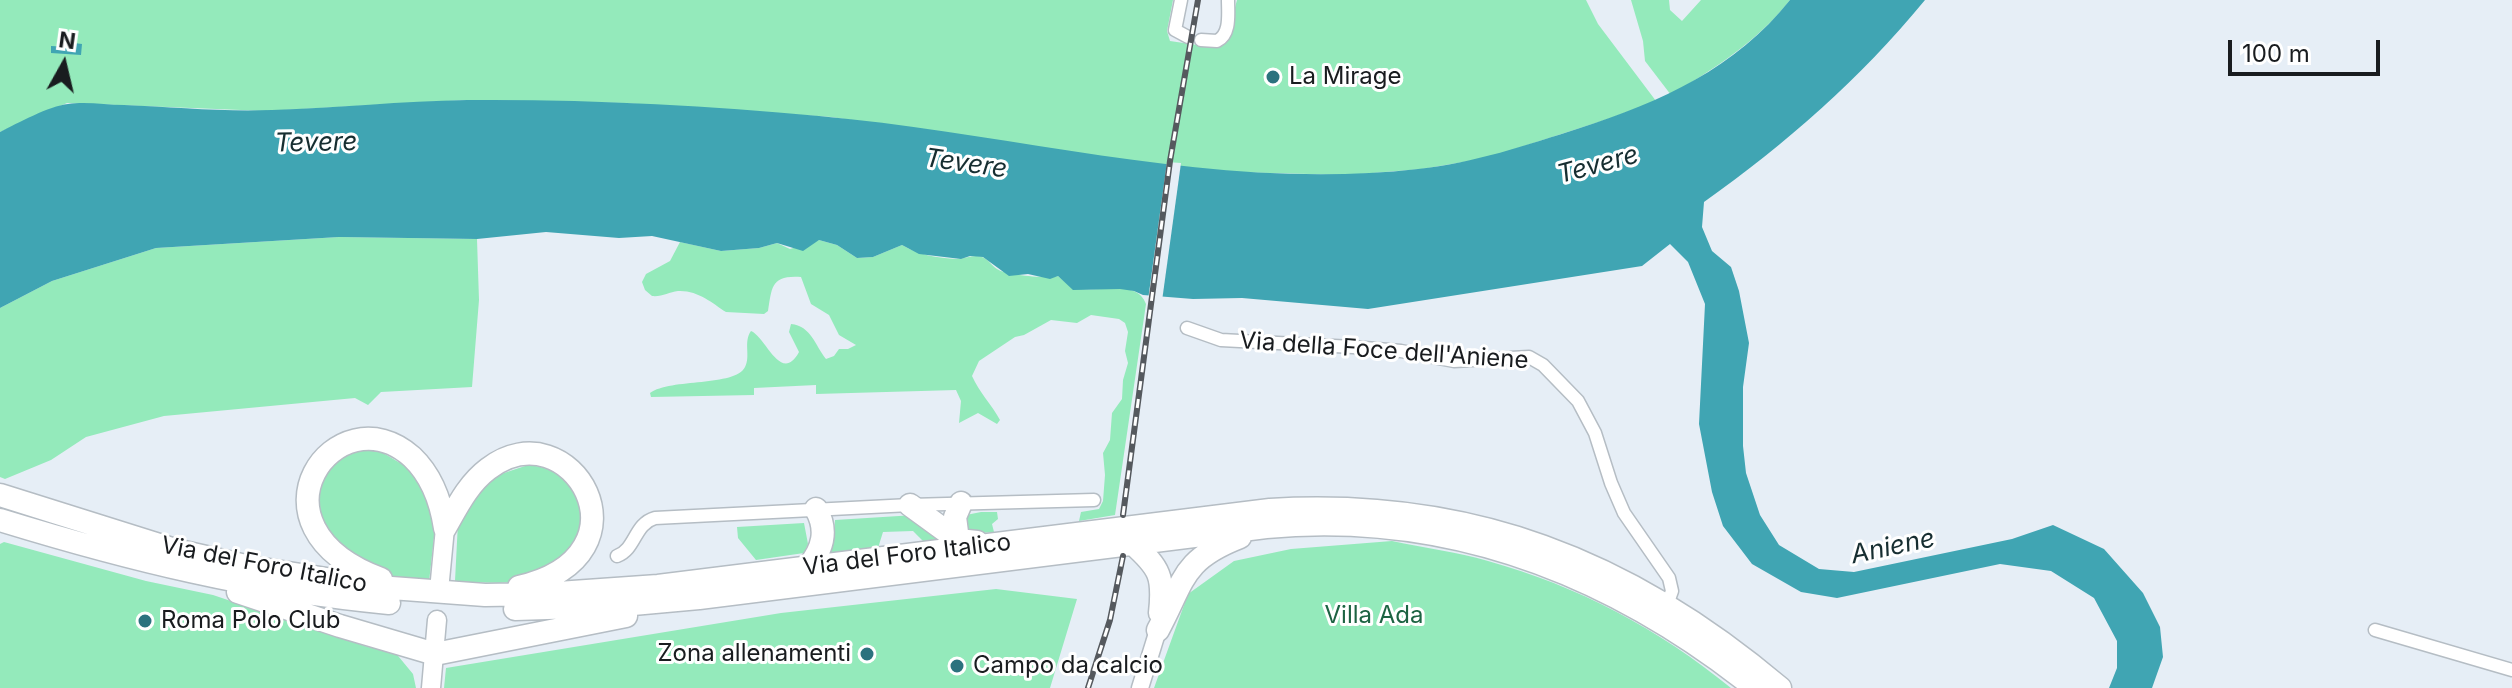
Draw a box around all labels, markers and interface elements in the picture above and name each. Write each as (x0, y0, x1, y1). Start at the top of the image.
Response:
north arrow (24, 24, 104, 104)
scale bar (2232, 24, 2384, 74)
text: N (57, 26, 77, 54)
text: 100 m (2242, 39, 2310, 68)
place label: La Mirage (1289, 63, 1402, 91)
marker: La Mirage (1264, 68, 1282, 86)
water label: Tevere (274, 127, 358, 159)
water label: Tevere (1554, 139, 1642, 191)
water label: Tevere (923, 143, 1009, 185)
street label: Via della Foce dell'Aniene (1239, 327, 1529, 375)
water label: Aniene (1848, 523, 1938, 571)
street label: Via del Foro Italico (801, 528, 1013, 582)
street label: Via del Foro Italico (159, 531, 369, 599)
park label: Villa Ada (1325, 602, 1423, 630)
place label: Roma Polo Club (161, 607, 341, 635)
marker: Roma Polo Club (136, 612, 154, 630)
place label: Zona allenamenti (658, 640, 851, 668)
marker: Zona allenamenti (858, 645, 876, 663)
place label: Campo da calcio (973, 652, 1163, 680)
marker: Campo da calcio (948, 657, 966, 675)

